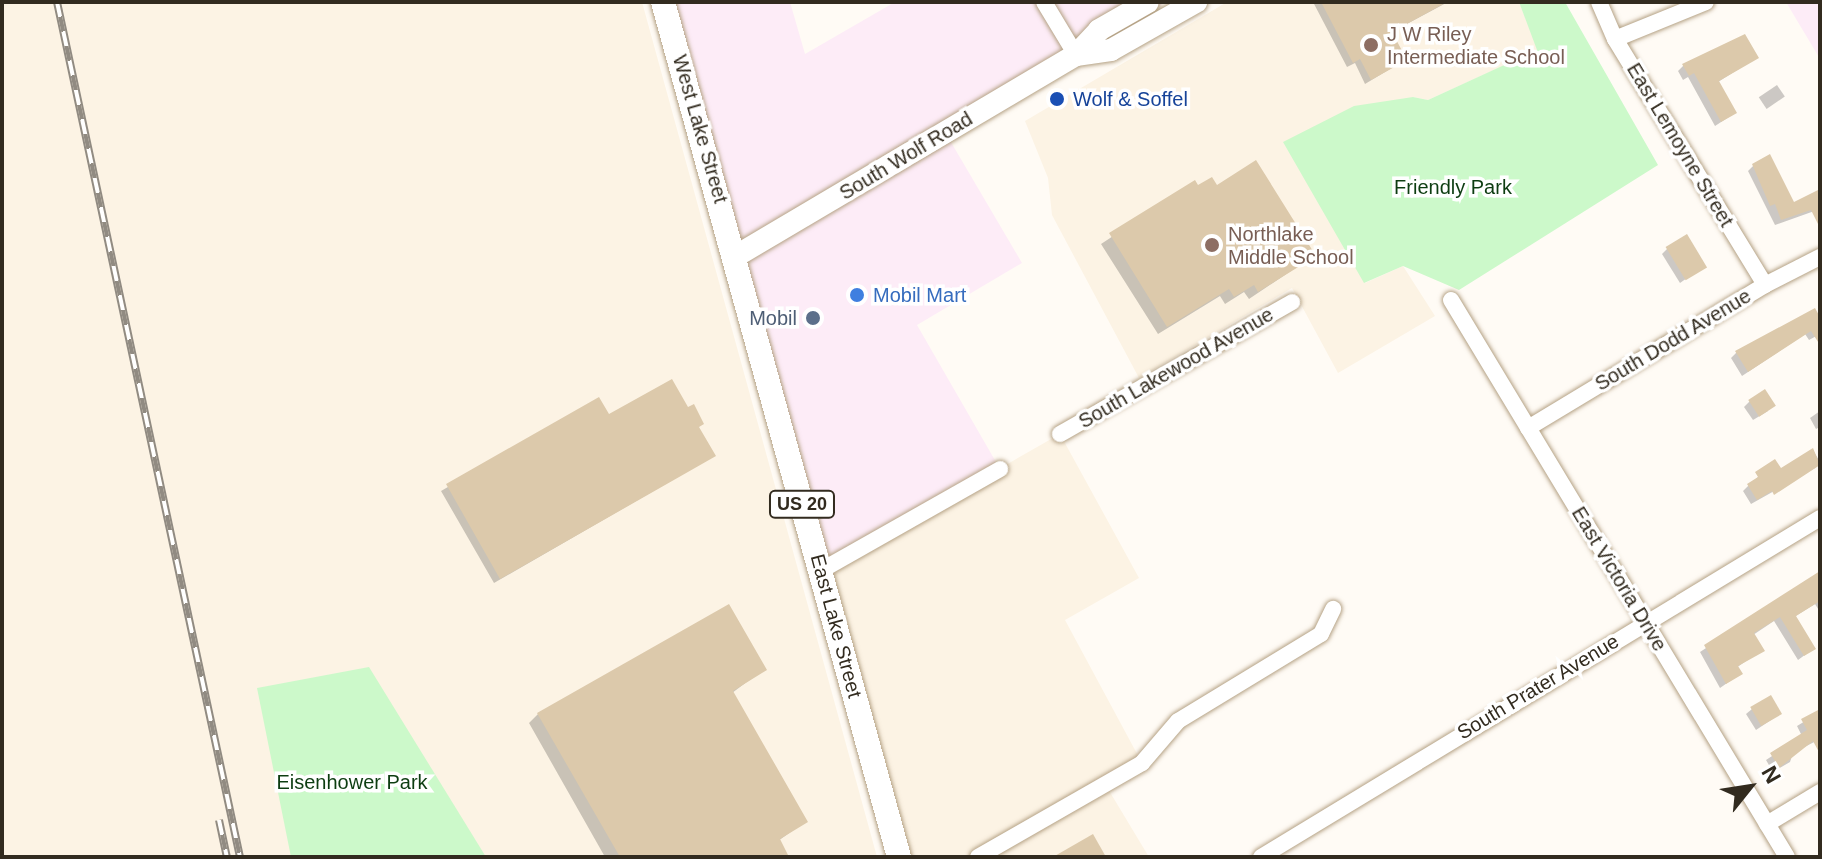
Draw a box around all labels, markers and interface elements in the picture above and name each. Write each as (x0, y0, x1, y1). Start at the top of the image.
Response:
place label: J W Riley Intermediate School (1387, 22, 1565, 69)
marker: J W Riley Intermediate School (1362, 36, 1380, 54)
street label: West Lake Street (667, 52, 733, 206)
street label: East Lemoyne Street (1622, 59, 1738, 231)
place label: Wolf & Soffel (1073, 87, 1188, 111)
marker: Wolf & Soffel (1048, 90, 1066, 108)
street label: South Wolf Road (835, 107, 977, 205)
park label: Friendly Park (1394, 175, 1512, 199)
place label: Northlake Middle School (1228, 222, 1354, 269)
marker: Northlake Middle School (1203, 236, 1221, 254)
place label: Mobil Mart (873, 283, 966, 307)
street label: South Dodd Avenue (1590, 284, 1756, 396)
marker: Mobil Mart (848, 286, 866, 304)
street label: South Lakewood Avenue (1074, 302, 1278, 434)
place label: Mobil (749, 306, 797, 330)
marker: Mobil (804, 309, 822, 327)
road number: US 20 (768, 490, 836, 518)
street label: East Victoria Drive (1566, 502, 1672, 656)
street label: East Lake Street (805, 551, 867, 701)
street label: South Prater Avenue (1452, 629, 1624, 745)
north arrow (1710, 747, 1790, 827)
text: N (1756, 762, 1786, 788)
park label: Eisenhower Park (276, 770, 428, 794)

